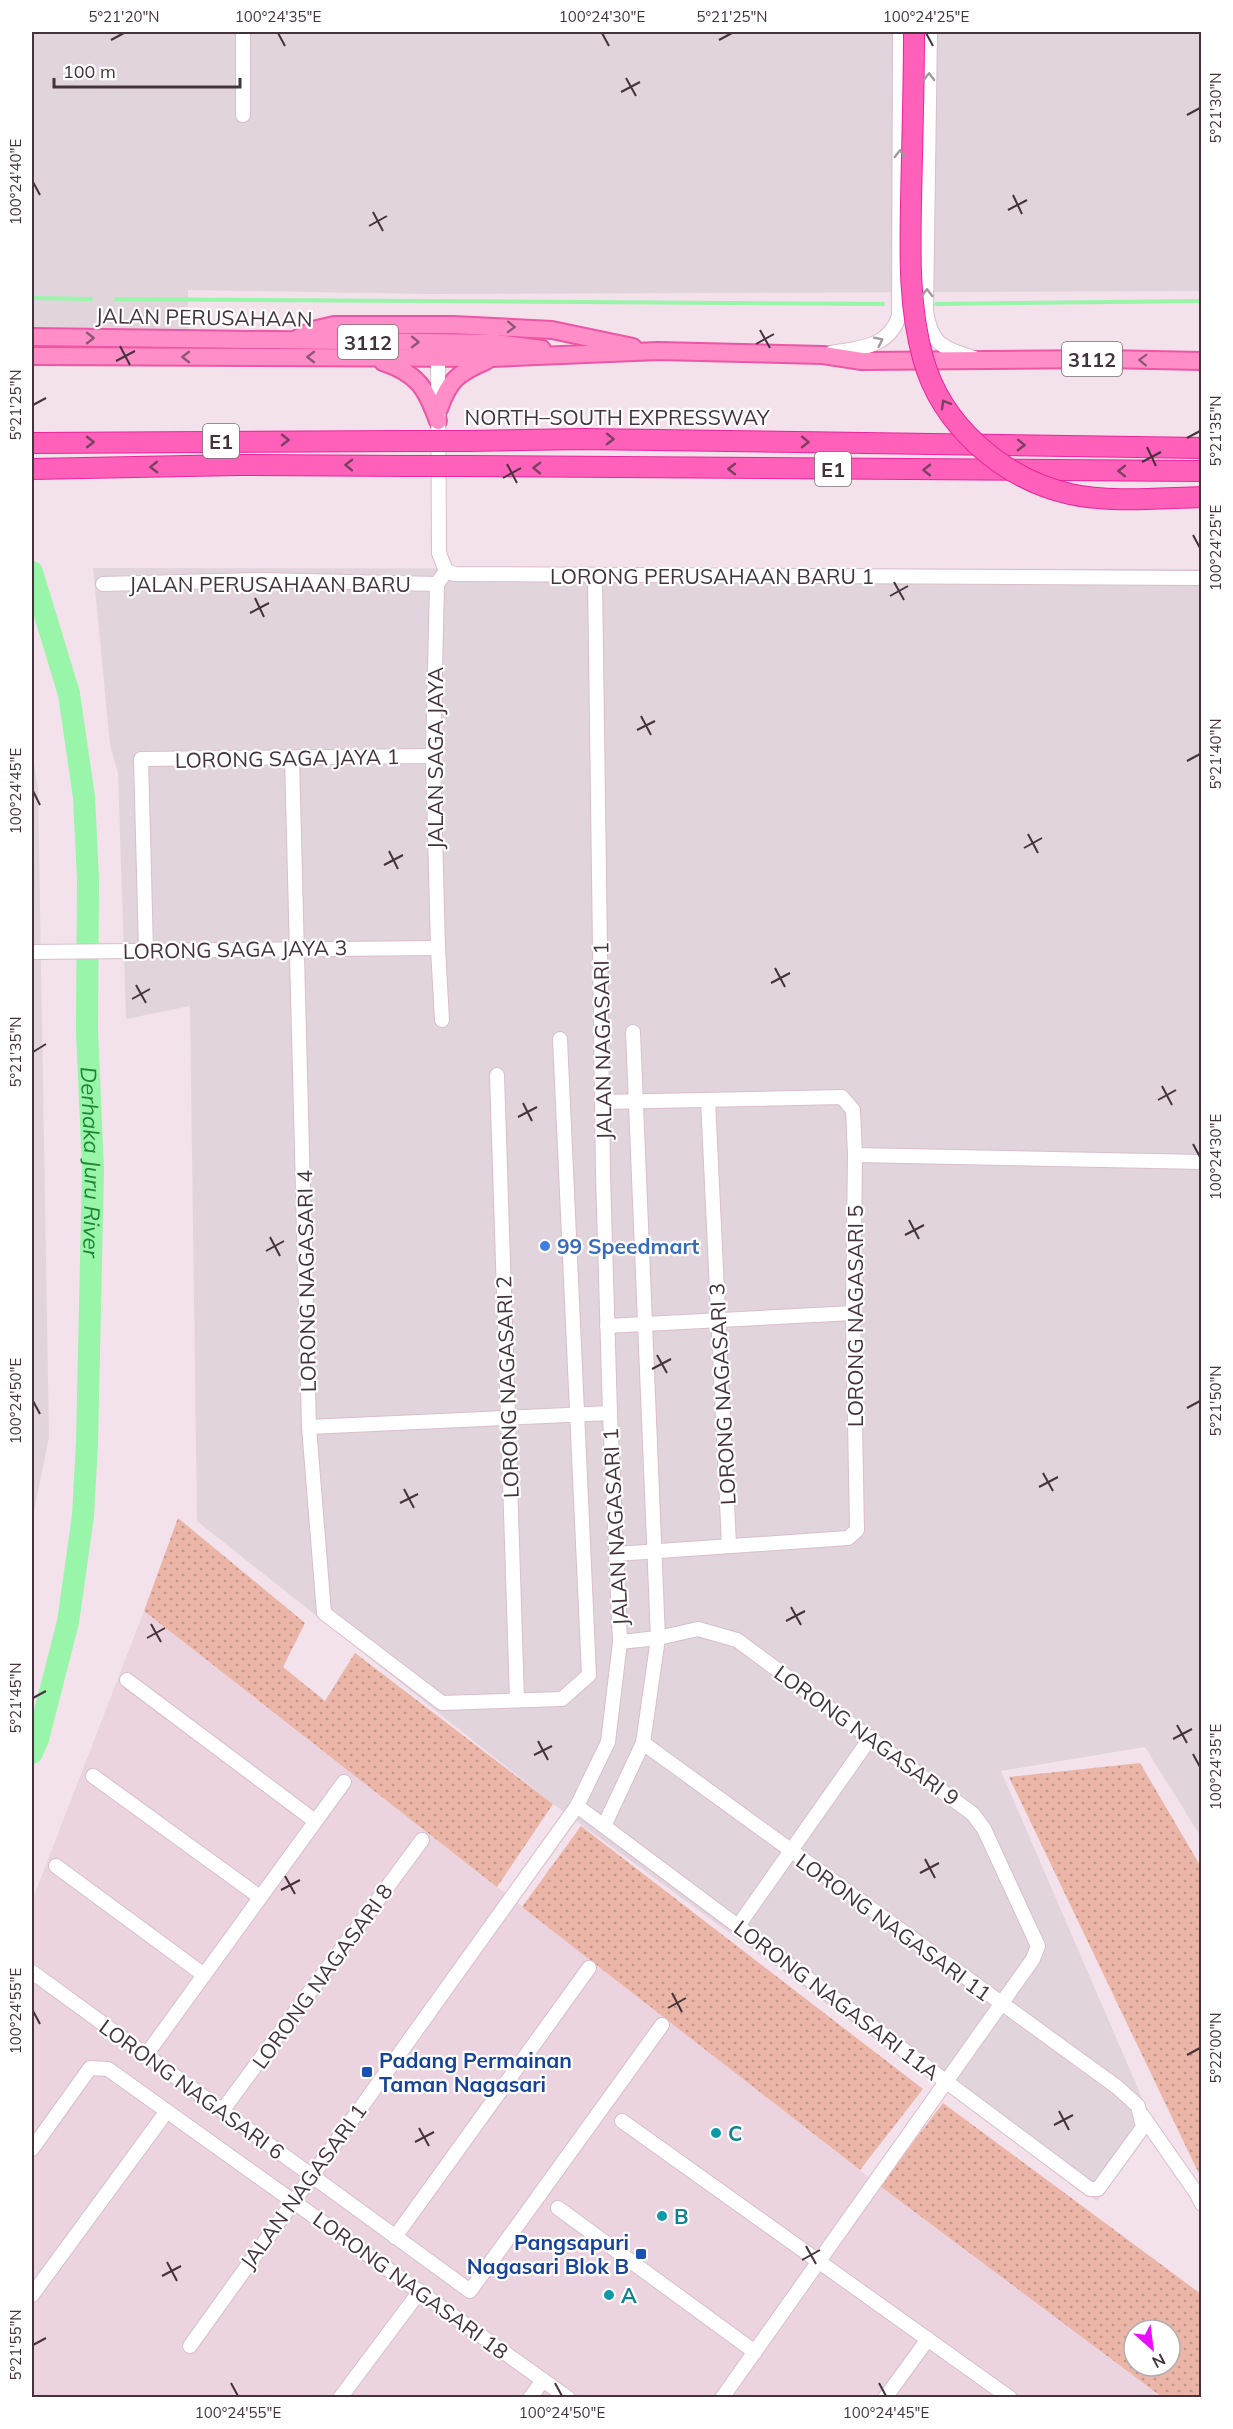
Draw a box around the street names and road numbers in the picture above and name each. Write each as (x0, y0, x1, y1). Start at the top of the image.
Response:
street label: JALAN PERUSAHAAN (95, 302, 313, 332)
road number: 3112 (338, 325, 398, 359)
road number: 3112 (1062, 342, 1122, 376)
street label: NORTH–SOUTH EXPRESSWAY (464, 404, 770, 430)
road number: E1 (203, 424, 239, 458)
road number: E1 (815, 452, 851, 486)
street label: LORONG PERUSAHAAN BARU 1 (550, 563, 874, 589)
street label: JALAN PERUSAHAAN BARU (129, 571, 411, 597)
street label: JALAN SAGA JAYA (422, 666, 448, 849)
street label: LORONG SAGA JAYA 1 (175, 743, 399, 773)
street label: LORONG SAGA JAYA 3 (123, 934, 347, 964)
street label: JALAN NAGASARI 1 (587, 942, 617, 1140)
street label: LORONG NAGASARI 4 (291, 1169, 321, 1392)
street label: LORONG NAGASARI 5 (842, 1205, 868, 1427)
street label: LORONG NAGASARI 2 (490, 1276, 524, 1498)
street label: LORONG NAGASARI 3 (703, 1282, 741, 1506)
street label: JALAN NAGASARI 1 (597, 1427, 633, 1627)
street label: LORONG NAGASARI 9 (770, 1659, 964, 1811)
street label: LORONG NAGASARI 11 (791, 1848, 997, 2006)
street label: LORONG NAGASARI 8 (246, 1879, 398, 2073)
street label: LORONG NAGASARI 11A (729, 1914, 945, 2086)
street label: LORONG NAGASARI 6 (95, 2013, 289, 2165)
street label: JALAN NAGASARI 1 (234, 2098, 372, 2274)
street label: LORONG NAGASARI 18 (308, 2206, 514, 2364)

